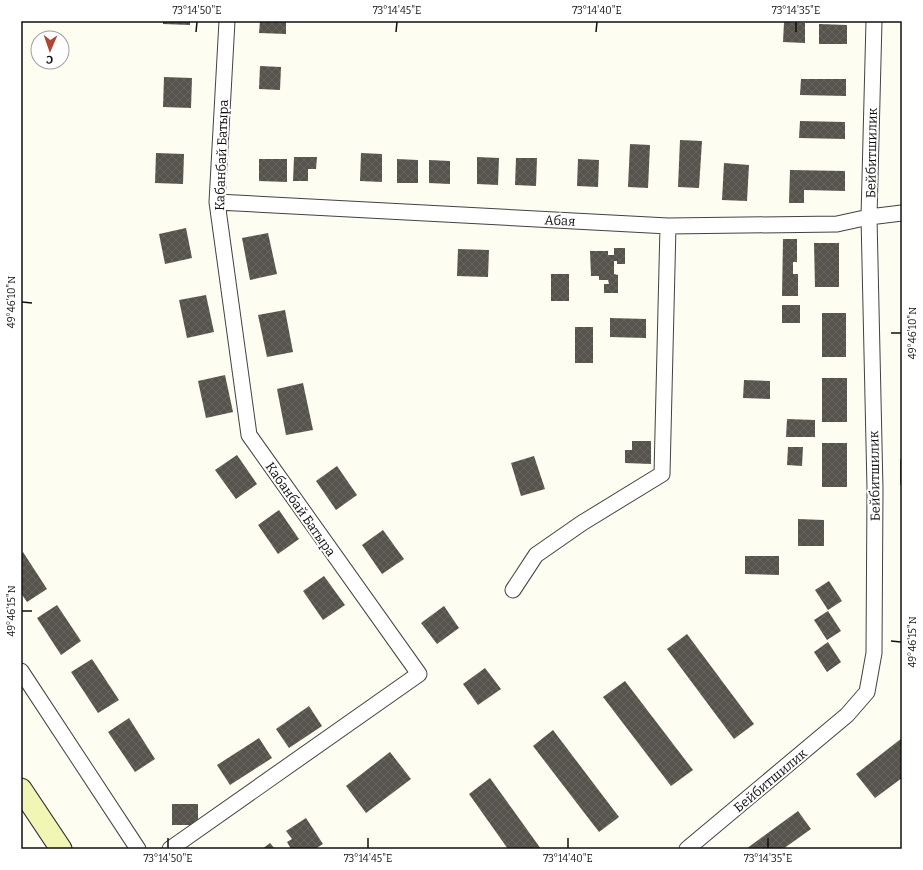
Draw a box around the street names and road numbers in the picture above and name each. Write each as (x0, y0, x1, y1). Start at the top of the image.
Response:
street label: Кабанбай Батыра (212, 99, 231, 211)
street label: Бейбитшилик (863, 107, 880, 198)
street label: Абая (544, 212, 576, 229)
street label: Бейбитшилик (866, 430, 883, 521)
street label: Кабанбай Батыра (263, 459, 339, 559)
street label: Бейбитшилик (731, 745, 810, 815)

